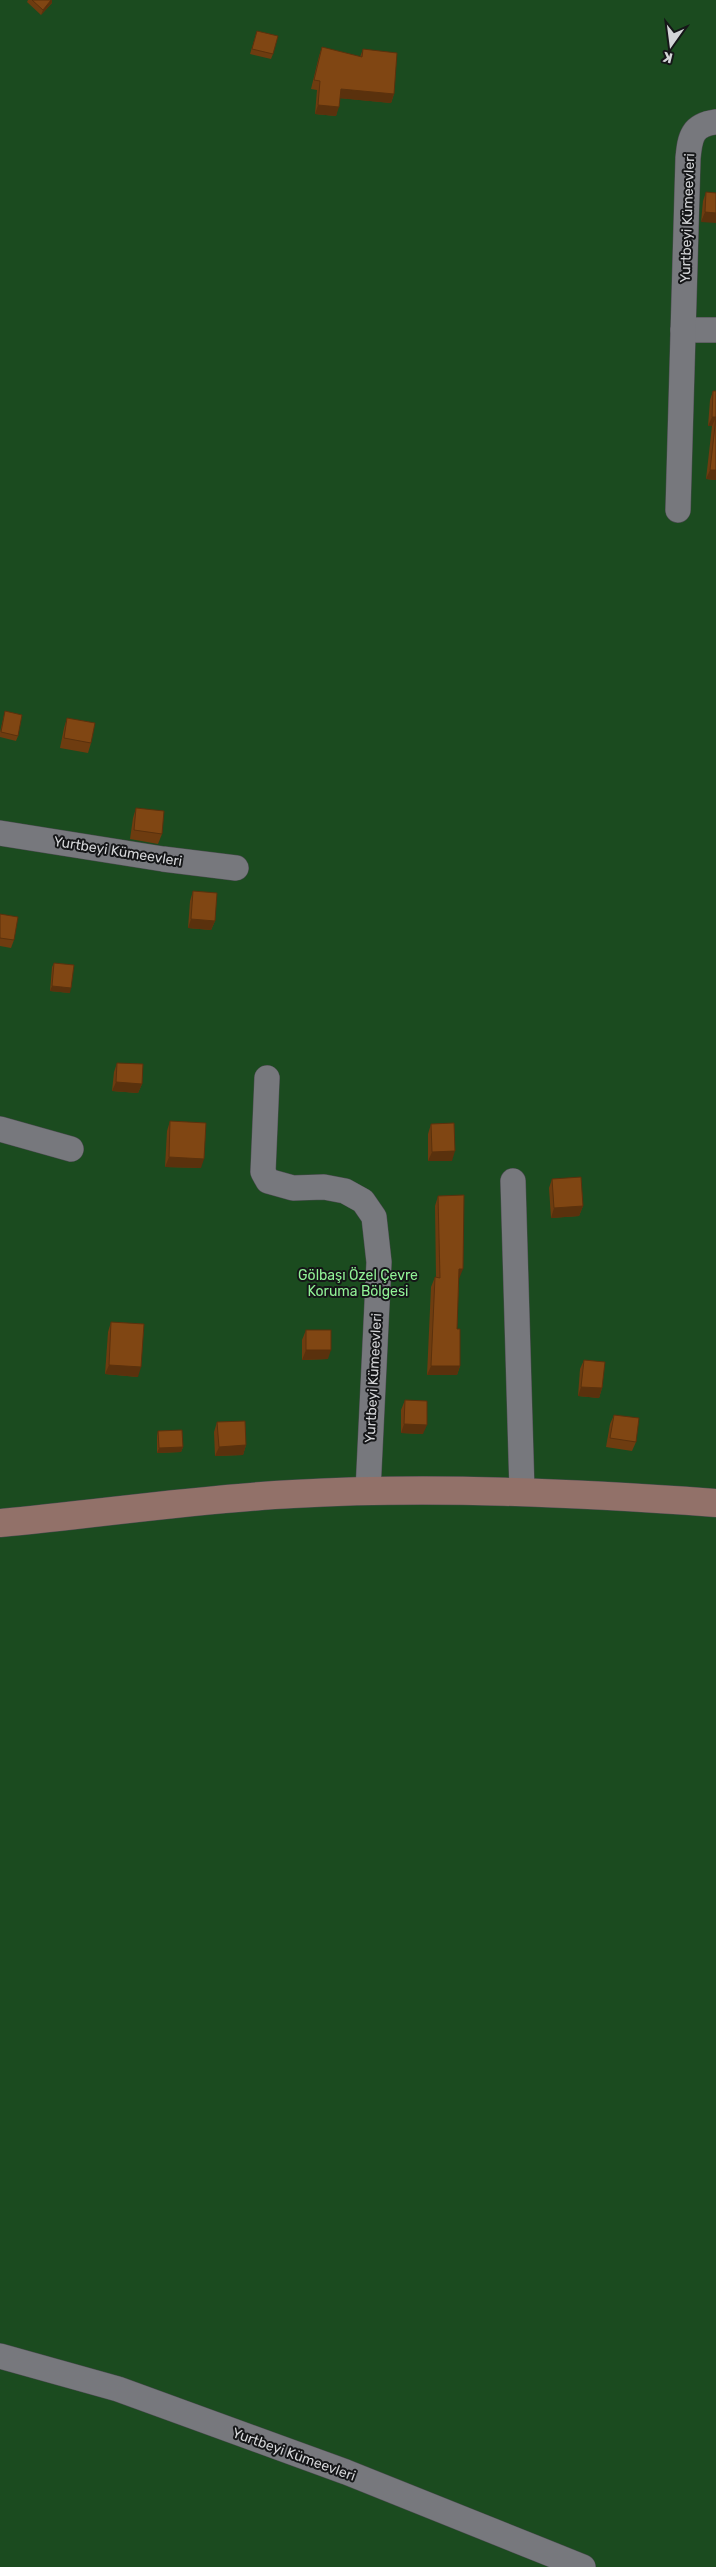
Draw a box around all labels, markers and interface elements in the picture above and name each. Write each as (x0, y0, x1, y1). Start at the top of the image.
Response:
north arrow (646, 20, 696, 70)
text: K (661, 48, 675, 67)
street label: Yurtbeyi Kümeevleri (677, 153, 698, 283)
street label: Yurtbeyi Kümeevleri (52, 833, 183, 870)
park label: Gölbaşı Özel Çevre Koruma Bölgesi (298, 1267, 418, 1300)
street label: Yurtbeyi Kümeevleri (362, 1313, 385, 1443)
street label: Yurtbeyi Kümeevleri (230, 2424, 358, 2485)

